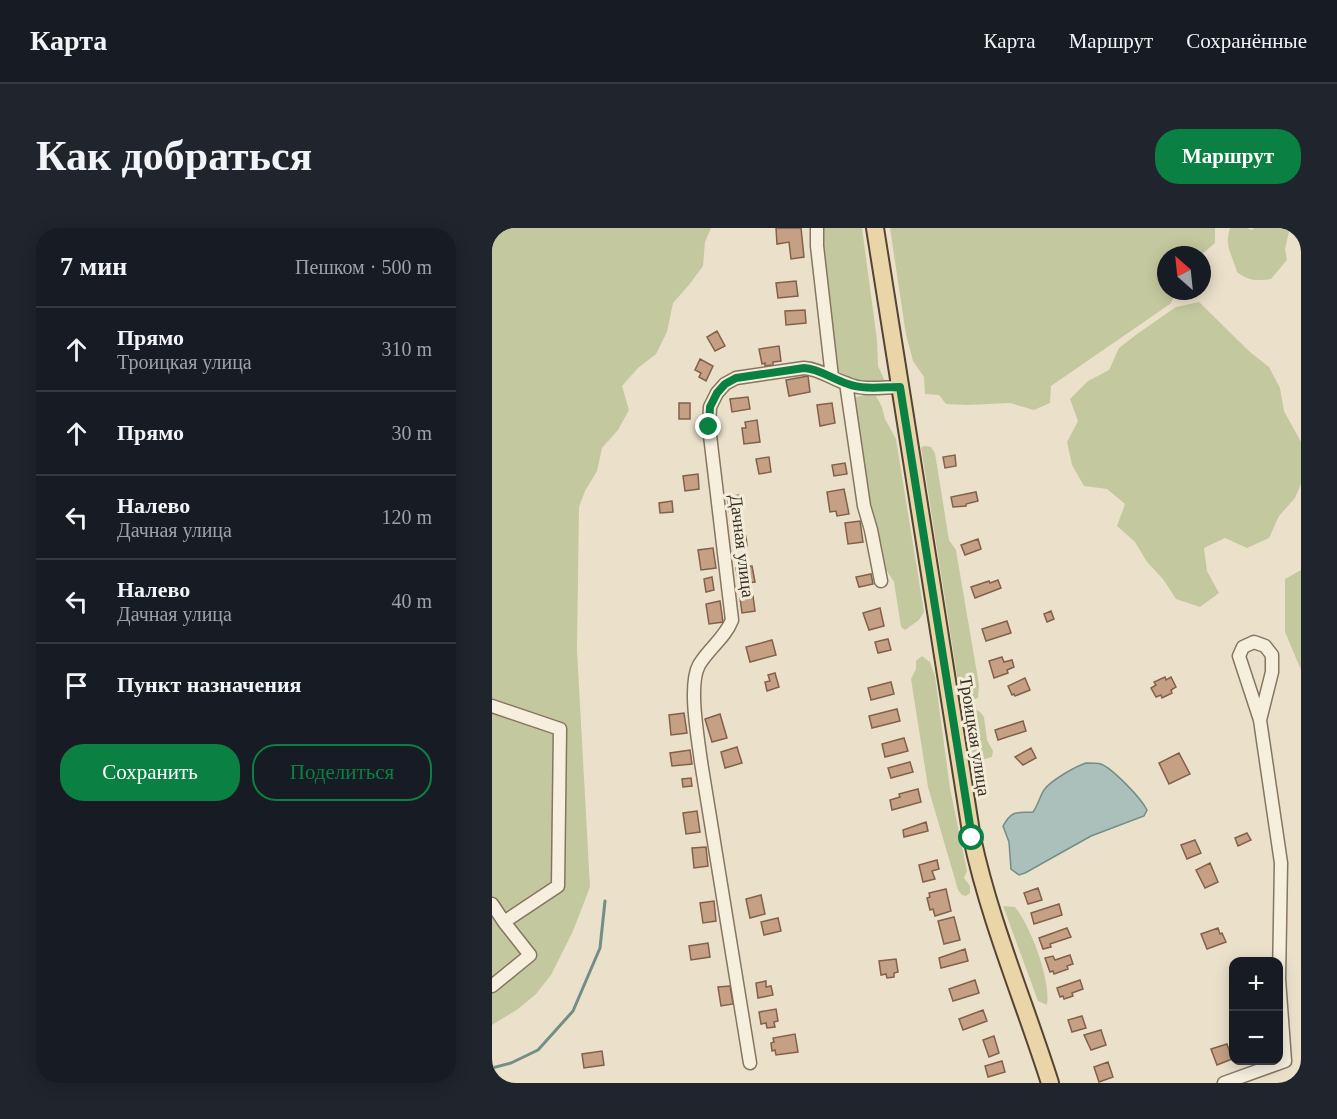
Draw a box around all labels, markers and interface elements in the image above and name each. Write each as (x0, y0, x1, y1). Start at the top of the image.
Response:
text: Карта (30, 25, 107, 56)
text: Карта (984, 29, 1036, 53)
text: Маршрут (1069, 29, 1153, 53)
text: Сохранённые (1186, 29, 1307, 53)
button: Маршрут (1155, 129, 1301, 184)
text: Как добраться (36, 133, 312, 179)
north arrow (1157, 246, 1211, 300)
text: 7 мин (60, 252, 127, 281)
text: Пешком · 500 m (295, 256, 432, 278)
text: Прямо (117, 325, 184, 350)
icon: ahead (60, 333, 93, 366)
text: 310 m (381, 338, 432, 360)
text: Троицкая улица (117, 351, 252, 373)
route end (695, 413, 721, 439)
icon: ahead (60, 417, 93, 450)
text: Прямо (117, 420, 184, 445)
text: 30 m (391, 422, 432, 444)
text: Налево (117, 493, 190, 518)
street label: Дачная улица (726, 493, 758, 599)
icon: left (60, 501, 93, 534)
text: 120 m (381, 506, 432, 528)
text: Дачная улица (117, 519, 232, 541)
text: Налево (117, 577, 190, 602)
icon: left (60, 585, 93, 618)
text: 40 m (391, 590, 432, 612)
text: Дачная улица (117, 603, 232, 625)
icon: arrive (60, 669, 93, 702)
text: Пункт назначения (117, 672, 302, 697)
street label: Троицкая улица (956, 675, 994, 797)
button: Сохранить (60, 744, 240, 801)
button: Поделиться (252, 744, 432, 801)
route start (958, 824, 984, 850)
map controls (1229, 957, 1283, 1065)
button: + (1229, 957, 1283, 1011)
button: − (1229, 1011, 1283, 1065)

